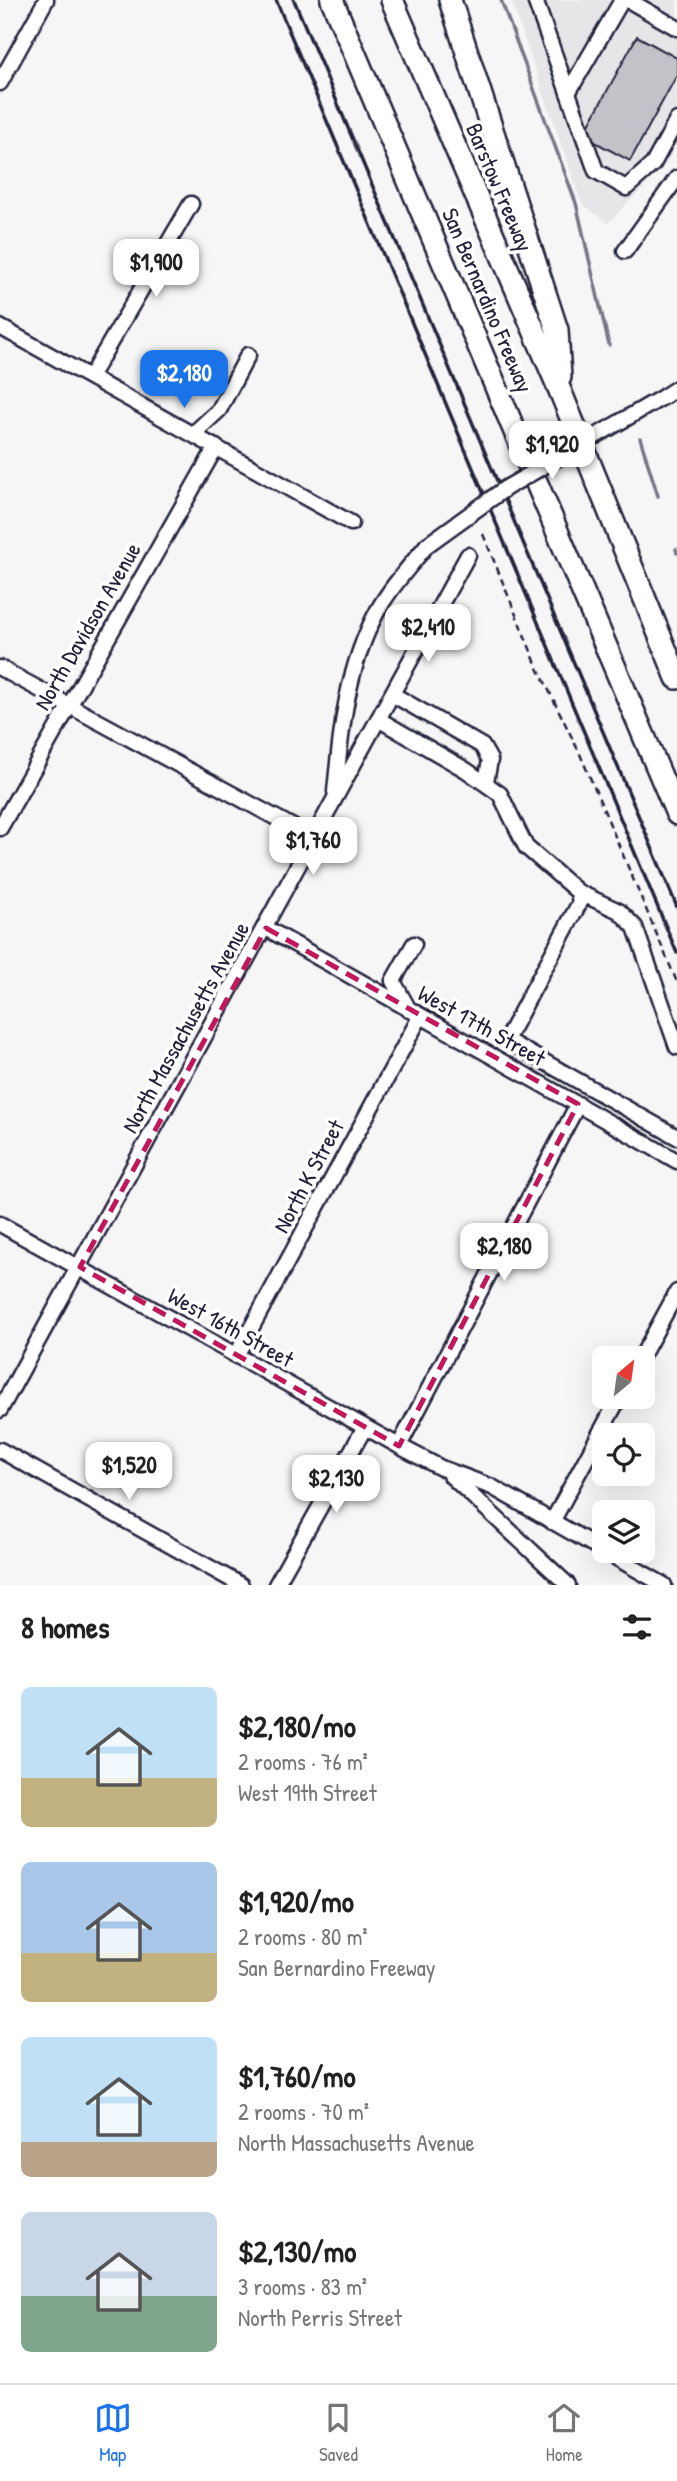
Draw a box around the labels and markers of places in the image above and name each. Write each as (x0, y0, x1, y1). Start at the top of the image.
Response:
pin: $1,900 (99, 240, 213, 299)
pin: $2,180 (127, 350, 241, 410)
pin: $1,920 (495, 421, 609, 481)
pin: $2,410 (371, 604, 485, 664)
pin: $1,760 (256, 818, 370, 877)
pin: $2,180 (447, 1224, 561, 1283)
pin: $1,520 (72, 1442, 186, 1502)
pin: $2,130 (279, 1456, 393, 1515)

